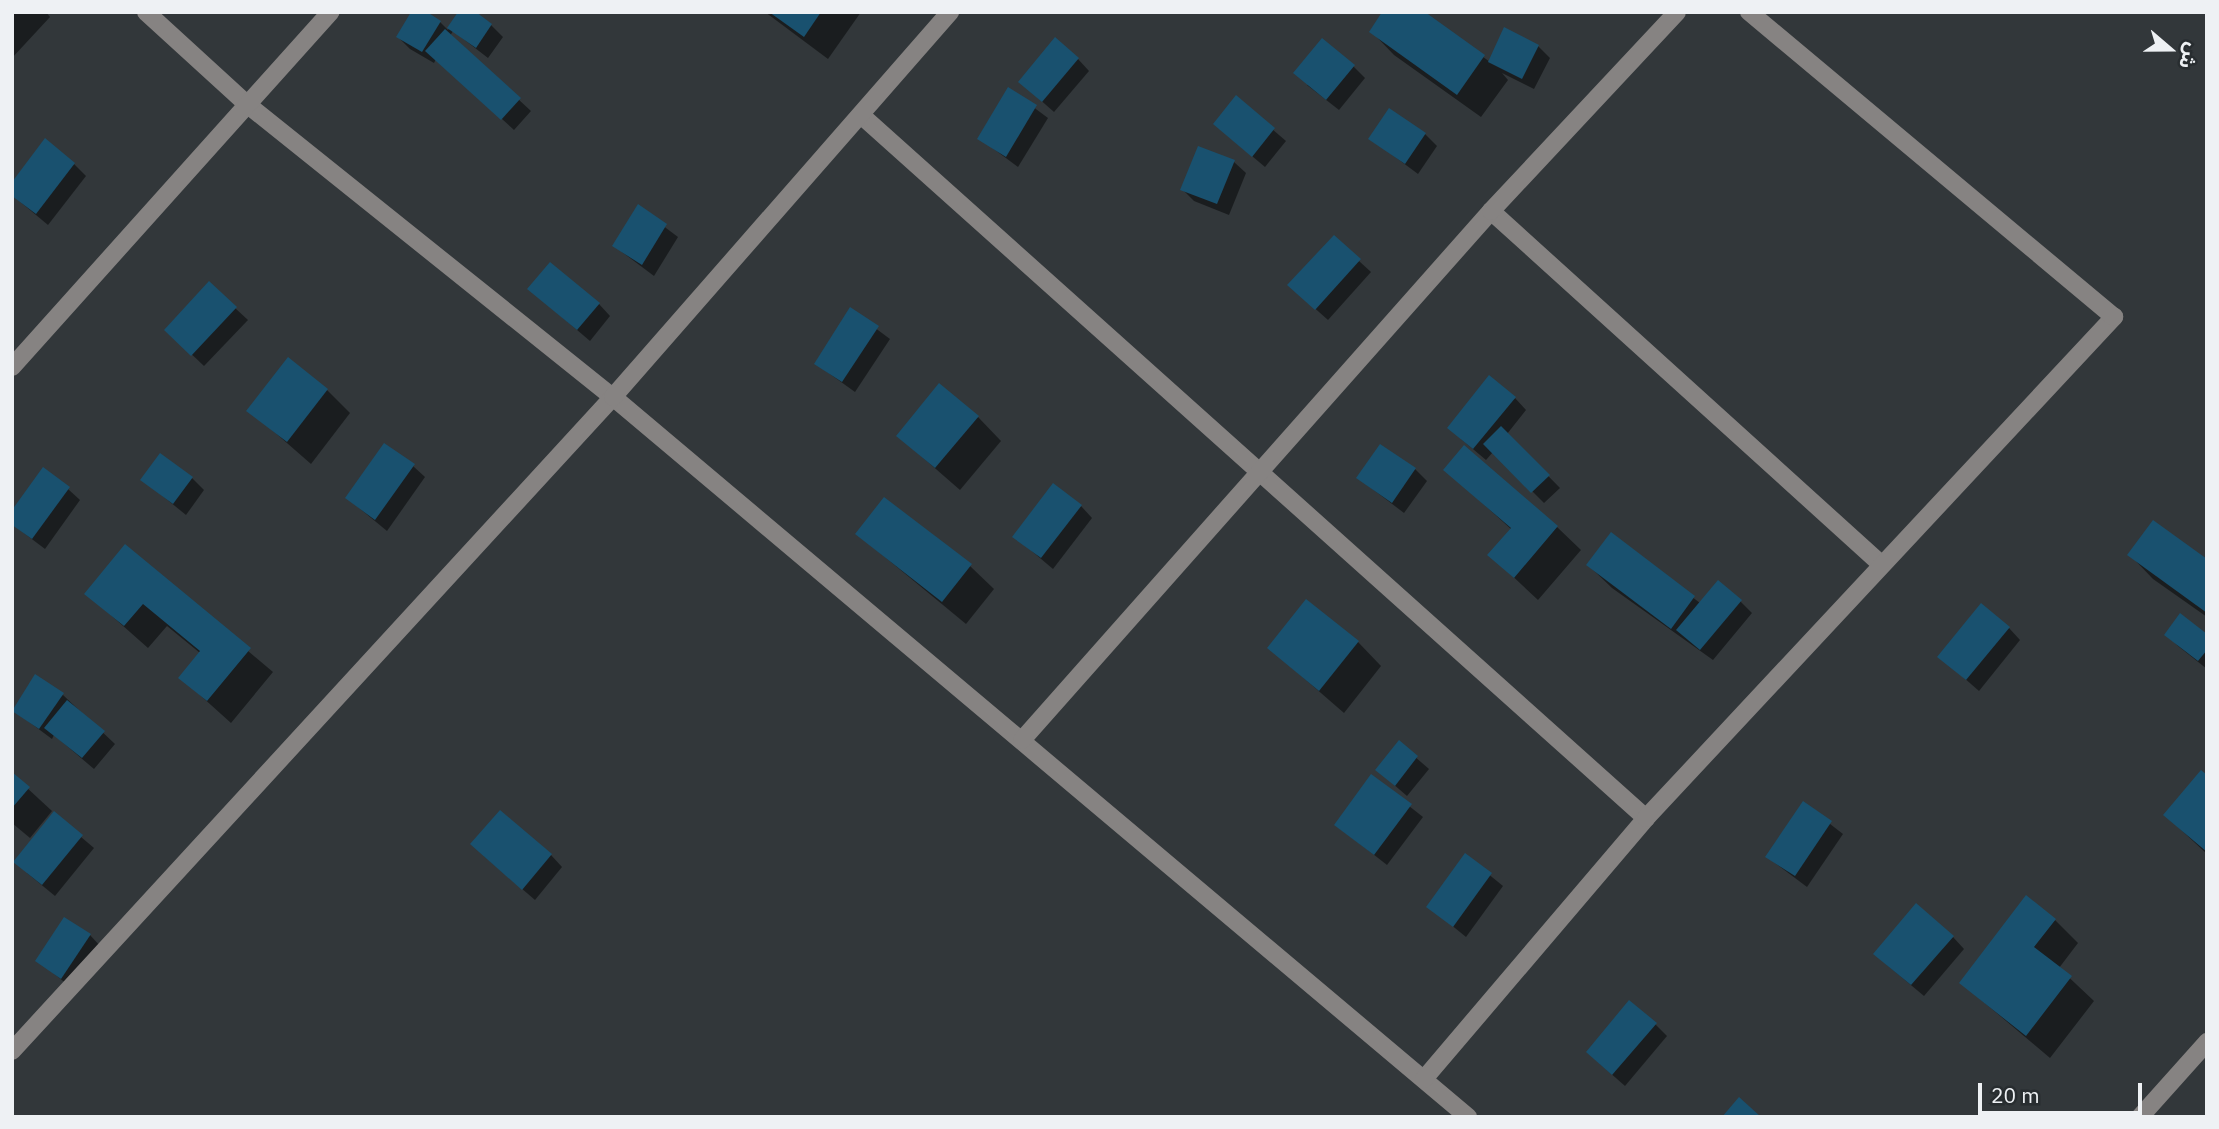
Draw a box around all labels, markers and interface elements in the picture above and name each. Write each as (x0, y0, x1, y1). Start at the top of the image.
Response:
north arrow (2135, 14, 2205, 84)
text: ش (2174, 40, 2205, 73)
scale bar (1981, 1070, 2146, 1114)
text: 20 m (1991, 1081, 2040, 1109)

